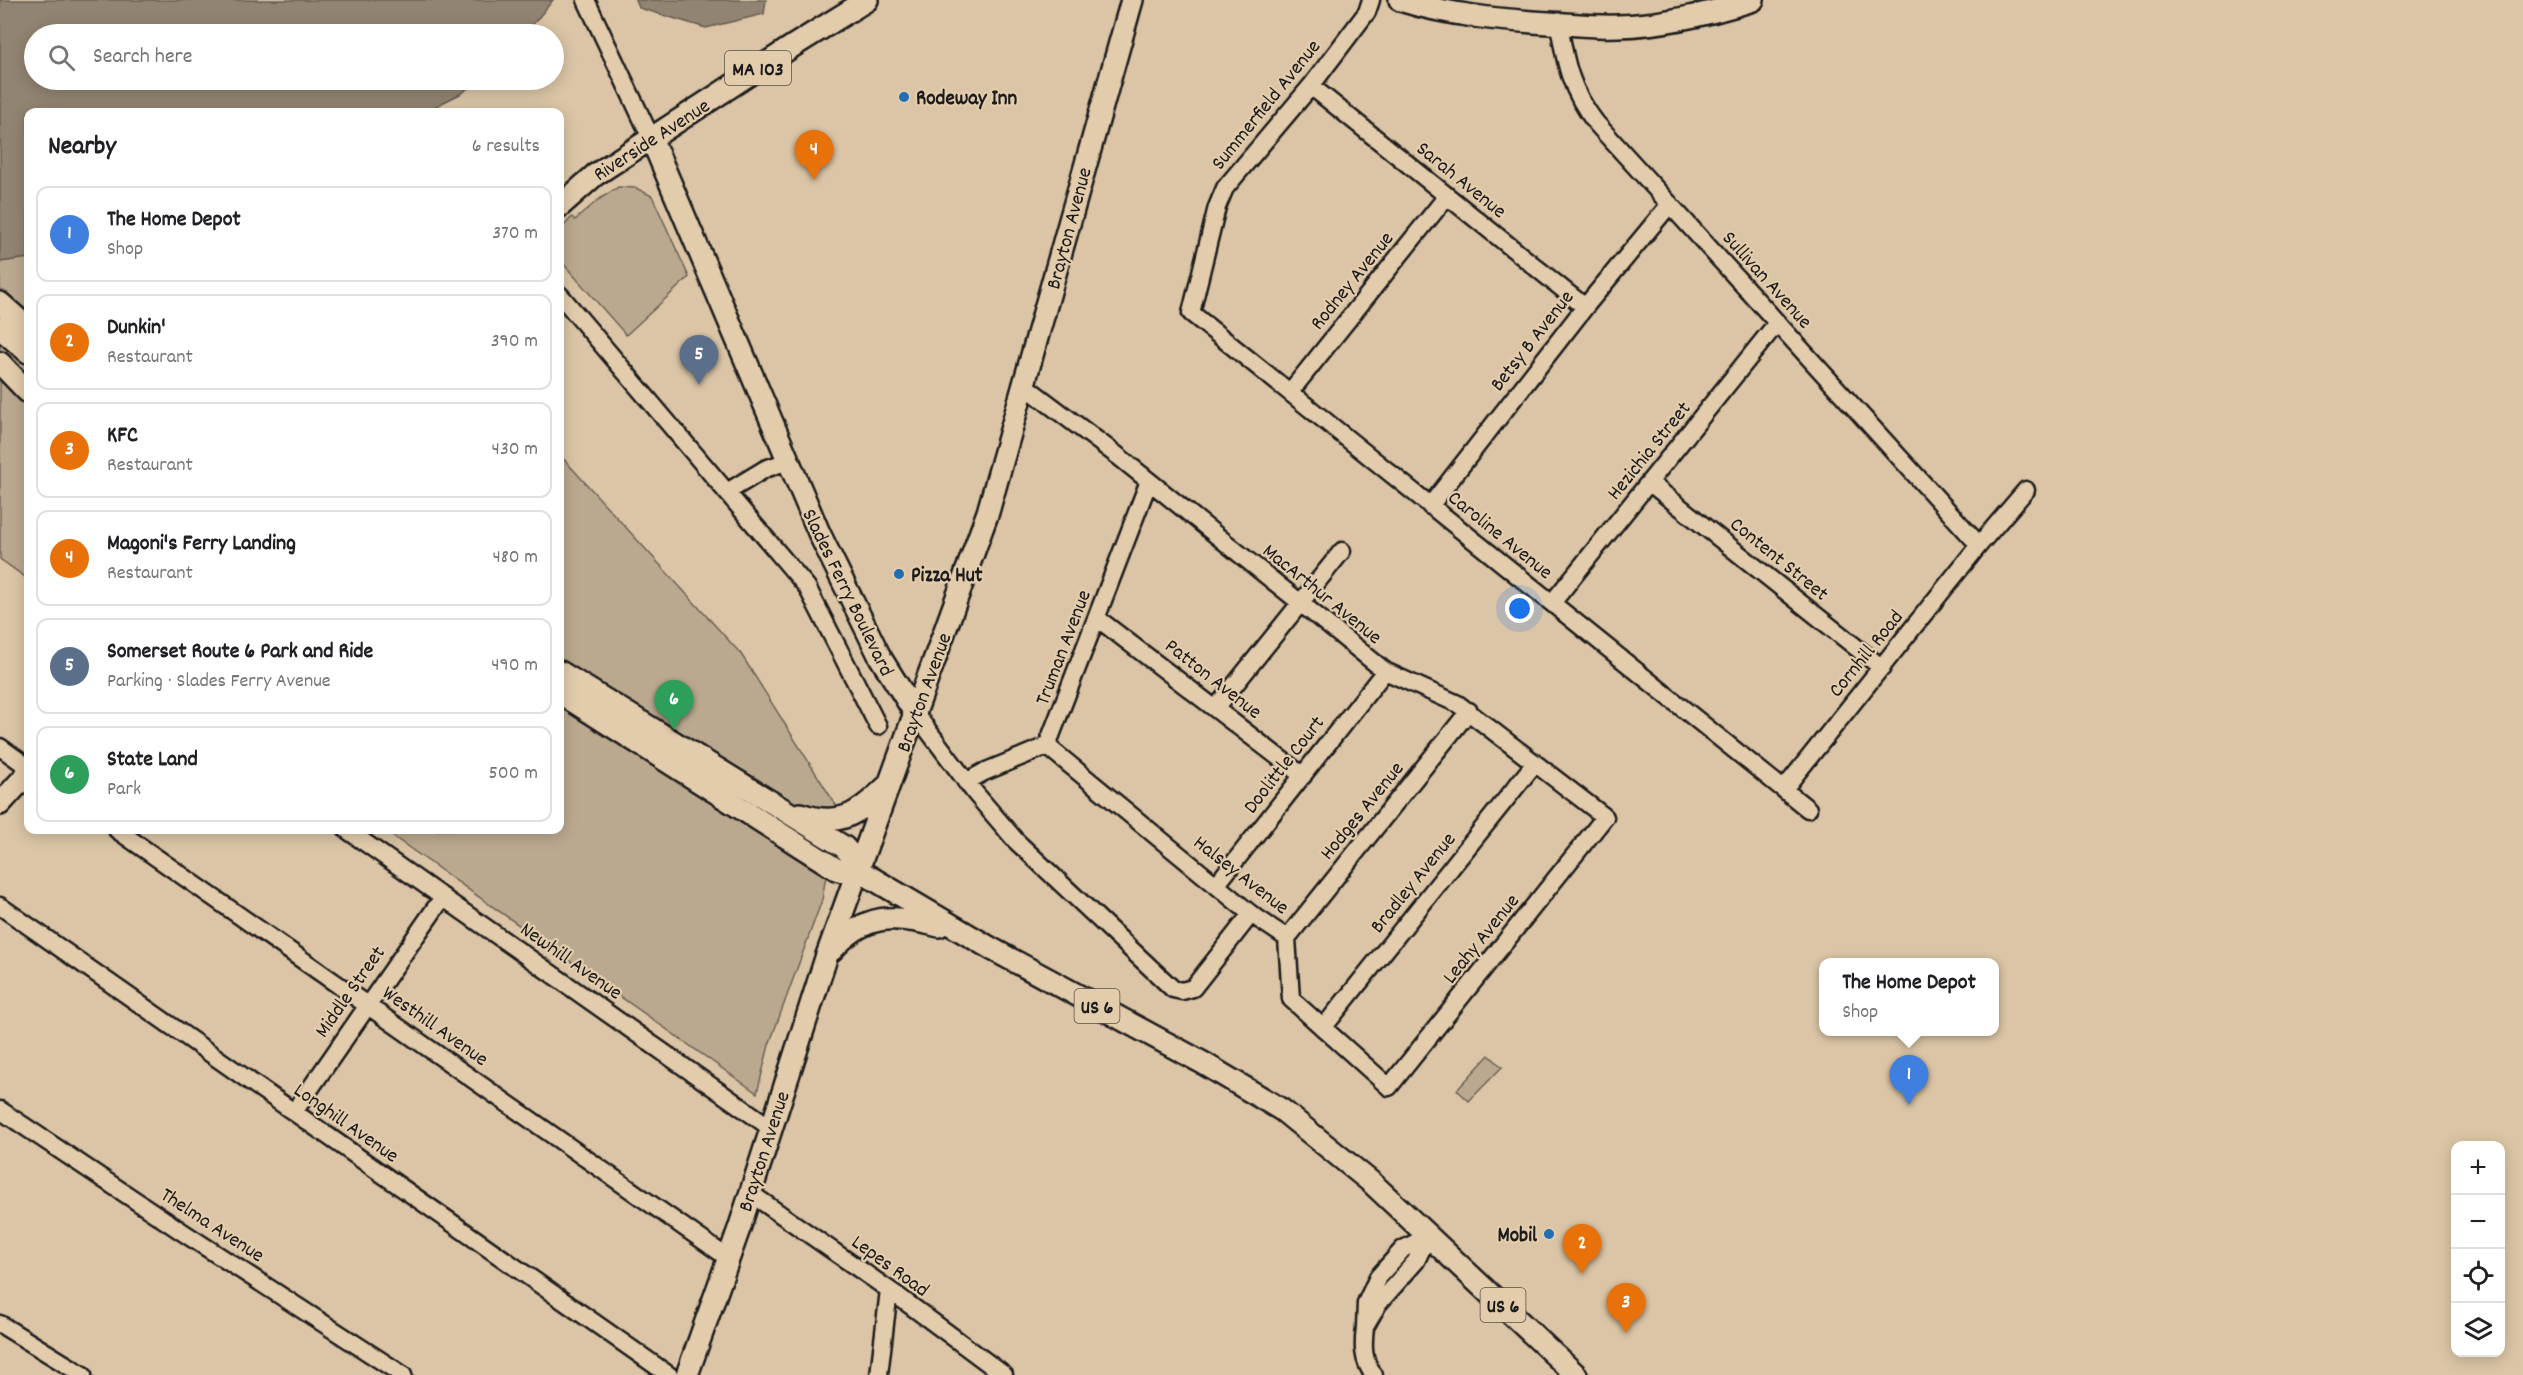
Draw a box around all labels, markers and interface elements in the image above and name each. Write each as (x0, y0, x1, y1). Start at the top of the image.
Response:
search box (24, 24, 564, 90)
street label: Summerfield Avenue (1205, 34, 1329, 178)
icon: search (45, 41, 78, 74)
text: Search here (93, 42, 192, 73)
road number: MA 103 (725, 51, 791, 85)
place label: Rodeway Inn (916, 85, 1018, 115)
marker: Rodeway Inn (897, 90, 911, 104)
street label: Riverside Avenue (588, 92, 717, 191)
text: Nearby (48, 129, 116, 166)
pin: 4 (794, 130, 834, 180)
text: 6 results (472, 133, 540, 161)
street label: Sarah Avenue (1408, 135, 1512, 227)
street label: Brayton Avenue (1040, 164, 1102, 293)
text: The Home Depot (107, 205, 241, 236)
text: 1 (67, 220, 72, 248)
text: 370 m (492, 220, 538, 248)
street label: Sullivan Avenue (1714, 225, 1818, 337)
street label: Rodney Avenue (1304, 226, 1402, 338)
text: Shop (107, 236, 143, 264)
street label: Betsy B Avenue (1484, 285, 1583, 399)
text: Dunkin' (107, 313, 166, 344)
text: 2 (65, 328, 74, 356)
text: 390 m (491, 328, 538, 356)
pin: 5 (680, 336, 718, 385)
text: Restaurant (107, 344, 193, 372)
street label: Hezichia Street (1601, 396, 1700, 508)
text: KFC (107, 421, 138, 452)
text: 3 (65, 436, 74, 464)
text: 430 m (492, 436, 538, 464)
text: Restaurant (107, 452, 193, 480)
street label: Caroline Avenue (1440, 485, 1558, 588)
street label: Slades Ferry Boulevard (793, 504, 900, 682)
street label: Content Street (1722, 511, 1834, 610)
text: Magoni's Ferry Landing (107, 529, 296, 560)
street label: MacArthur Avenue (1255, 538, 1387, 653)
text: 4 (65, 544, 74, 572)
text: 480 m (492, 544, 538, 572)
text: Restaurant (107, 560, 193, 588)
place label: Pizza Hut (911, 562, 983, 592)
marker: Pizza Hut (892, 567, 906, 581)
street label: Truman Avenue (1029, 586, 1101, 710)
your location (1505, 594, 1534, 623)
street label: Cornhill Road (1823, 605, 1912, 705)
street label: Brayton Avenue (890, 629, 961, 757)
street label: Patton Avenue (1157, 633, 1267, 728)
text: Somerset Route 6 Park and Ride (107, 637, 373, 668)
text: 5 (65, 652, 74, 680)
text: 490 m (491, 652, 538, 680)
text: Parking · Slades Ferry Avenue (107, 668, 331, 696)
pin: 6 (654, 680, 694, 730)
street label: Doolittle Court (1237, 710, 1333, 821)
text: State Land (107, 745, 198, 776)
street label: Hodges Avenue (1314, 756, 1413, 868)
text: 6 (65, 760, 74, 788)
text: 500 m (489, 760, 538, 788)
text: Park (107, 776, 141, 804)
street label: Bradley Avenue (1364, 827, 1465, 941)
street label: Halsey Avenue (1186, 829, 1294, 923)
street label: Leahy Avenue (1437, 888, 1528, 991)
street label: Newhill Avenue (513, 916, 628, 1009)
street label: Middle Street (309, 941, 394, 1045)
popup (1819, 958, 1999, 1036)
text: The Home Depot (1842, 968, 1976, 999)
street label: Westhill Avenue (375, 980, 494, 1075)
road number: US 6 (1074, 989, 1120, 1023)
text: Shop (1842, 999, 1878, 1027)
pin: 1 (1890, 1056, 1928, 1105)
street label: Longhill Avenue (286, 1077, 404, 1172)
street label: Brayton Avenue (732, 1088, 799, 1216)
map controls (2451, 1141, 2505, 1357)
button: + (2451, 1141, 2505, 1195)
street label: Thelma Avenue (153, 1182, 269, 1271)
button: − (2451, 1195, 2505, 1249)
place label: Mobil (1497, 1222, 1538, 1252)
pin: 2 (1562, 1224, 1602, 1274)
marker: Mobil (1542, 1227, 1556, 1241)
street label: Lepes Road (844, 1229, 934, 1306)
button: locate (2451, 1249, 2505, 1303)
pin: 3 (1606, 1284, 1646, 1333)
road number: US 6 (1480, 1288, 1526, 1322)
button: layers (2451, 1303, 2505, 1357)

